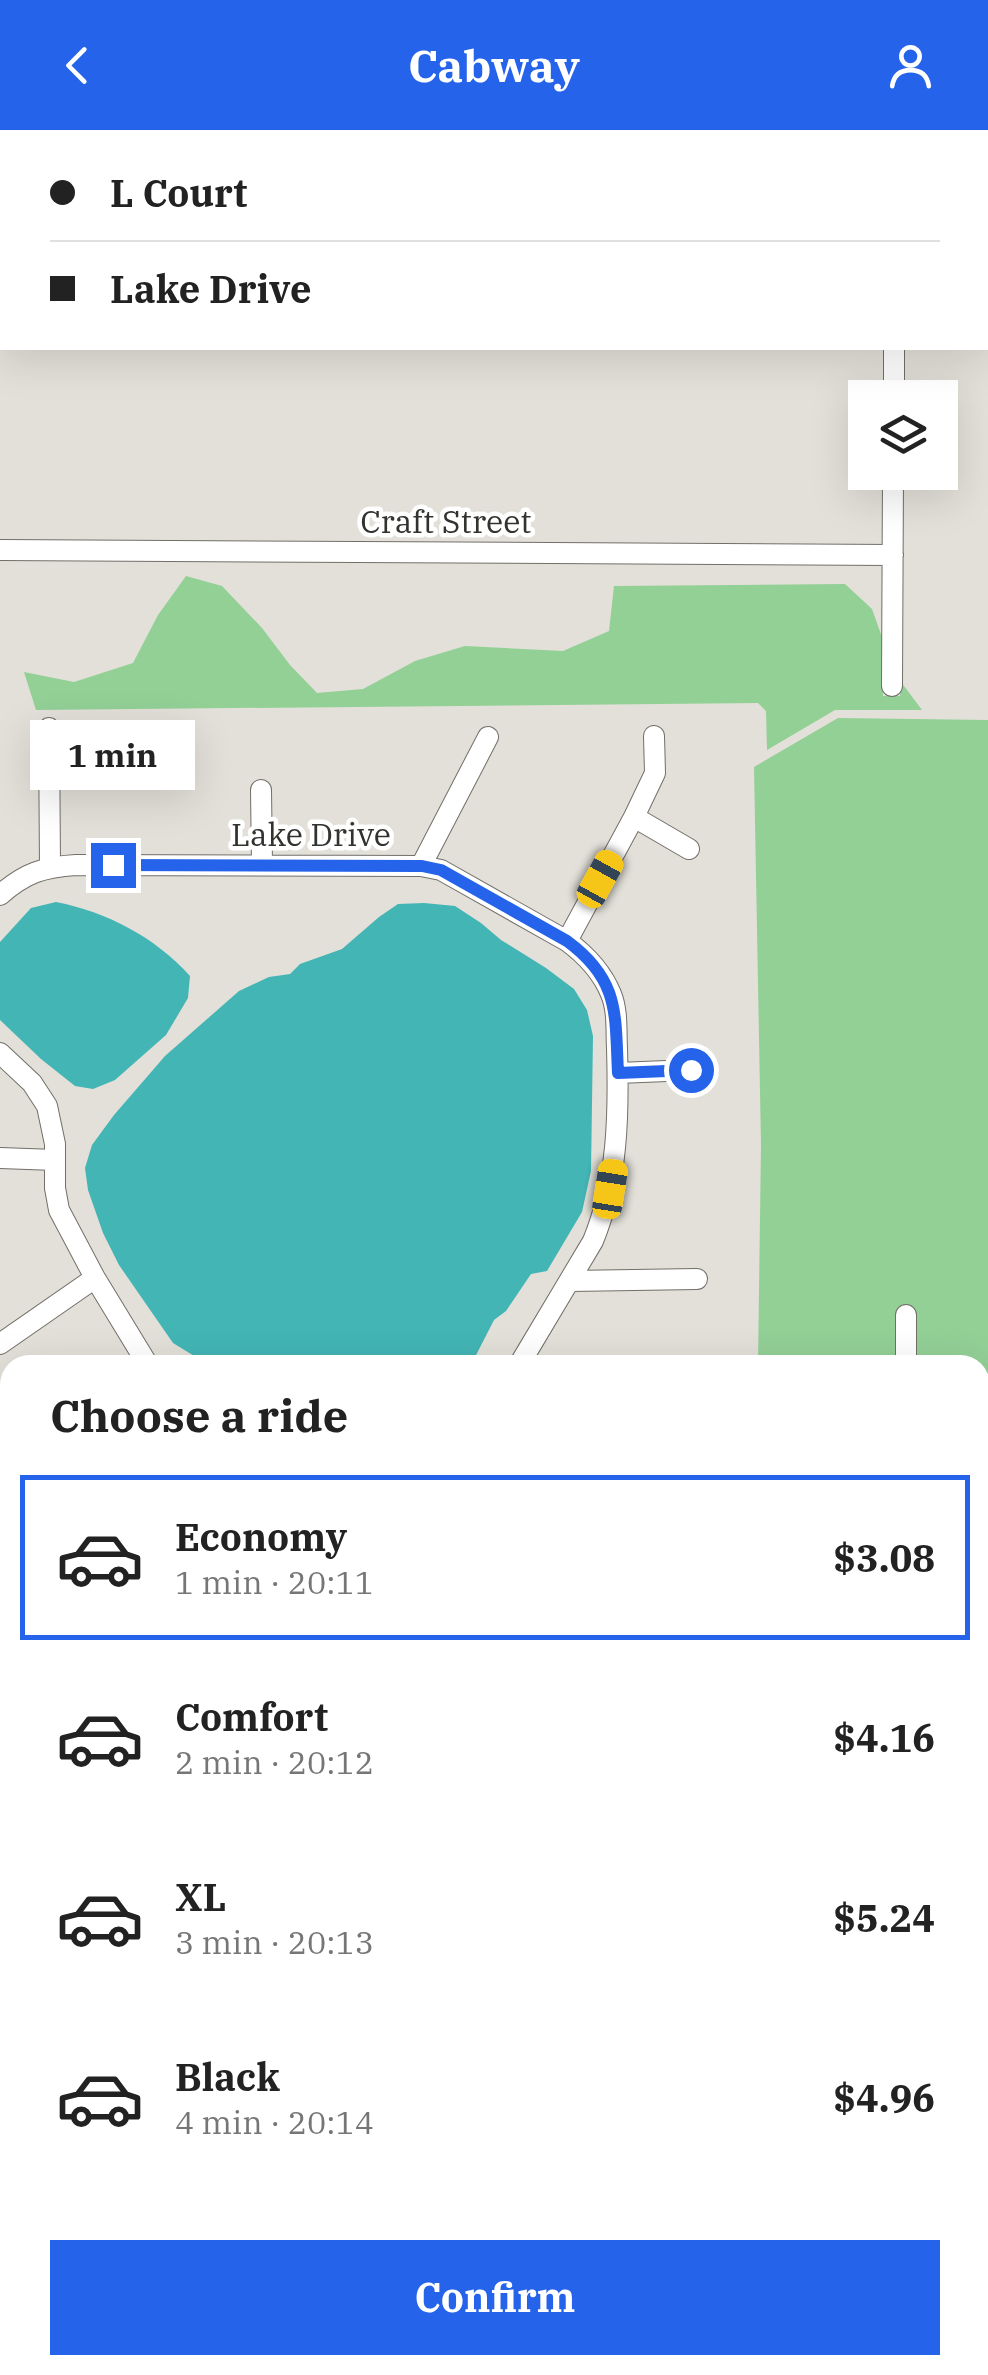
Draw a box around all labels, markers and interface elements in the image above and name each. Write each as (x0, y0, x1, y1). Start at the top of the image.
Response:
text: Cabway (408, 36, 580, 94)
icon: back (50, 38, 105, 93)
icon: person (883, 38, 938, 93)
text: L Court (110, 168, 247, 217)
text: Lake Drive (110, 264, 311, 313)
map controls (848, 380, 958, 490)
button: layers (848, 380, 958, 490)
street label: Craft Street (360, 500, 532, 542)
callout: 1 min (31, 720, 196, 790)
text: 1 min (68, 734, 157, 776)
street label: Lake Drive (231, 813, 391, 855)
route end (91, 843, 136, 888)
car (572, 845, 628, 913)
route start (669, 1048, 714, 1093)
car (590, 1157, 630, 1221)
text: Choose a ride (50, 1386, 348, 1444)
text: Economy (175, 1512, 347, 1561)
icon: car (55, 1513, 145, 1603)
text: $3.08 (833, 1533, 935, 1582)
text: 1 min · 20:11 (175, 1561, 374, 1603)
text: Comfort (175, 1692, 328, 1741)
icon: car (55, 1693, 145, 1783)
text: $4.16 (833, 1713, 935, 1762)
text: 2 min · 20:12 (175, 1741, 374, 1783)
text: XL (175, 1872, 226, 1921)
icon: car (55, 1873, 145, 1963)
text: $5.24 (833, 1893, 935, 1942)
text: 3 min · 20:13 (175, 1921, 374, 1963)
text: Black (175, 2052, 280, 2101)
icon: car (55, 2053, 145, 2143)
text: $4.96 (833, 2073, 935, 2122)
text: 4 min · 20:14 (175, 2101, 374, 2143)
button: Confirm (50, 2240, 940, 2355)

